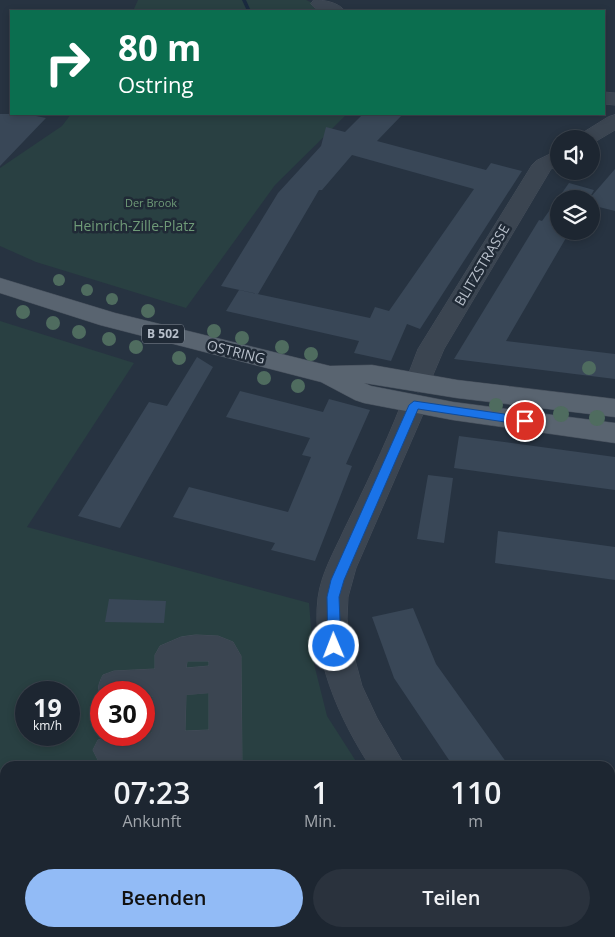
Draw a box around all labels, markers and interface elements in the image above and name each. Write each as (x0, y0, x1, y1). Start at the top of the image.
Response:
text: 80 m (118, 24, 201, 71)
icon: right (35, 30, 100, 95)
text: Ostring (118, 69, 193, 99)
map controls (550, 130, 600, 240)
button: sound (550, 130, 600, 180)
button: layers (550, 190, 600, 240)
park label: Der Brook (125, 195, 177, 210)
park label: Heinrich-Zille-Platz (73, 216, 195, 235)
street label: BLITZSTRASSE (450, 220, 513, 309)
road number: B 502 (142, 324, 184, 344)
street label: OSTRING (205, 335, 267, 368)
pin (504, 400, 546, 442)
icon: arrive (511, 407, 539, 435)
position arrow (307, 619, 359, 671)
speed limit sign: 30 (90, 681, 155, 746)
text: 19 (33, 690, 62, 724)
text: km/h (33, 717, 62, 734)
text: 07:23 (114, 772, 190, 813)
text: 1 (312, 772, 329, 813)
text: 110 (450, 772, 501, 813)
text: Ankunft (122, 810, 181, 832)
text: Min. (304, 810, 336, 832)
text: m (468, 810, 483, 832)
button: Beenden (25, 869, 303, 927)
button: Teilen (313, 869, 590, 927)

